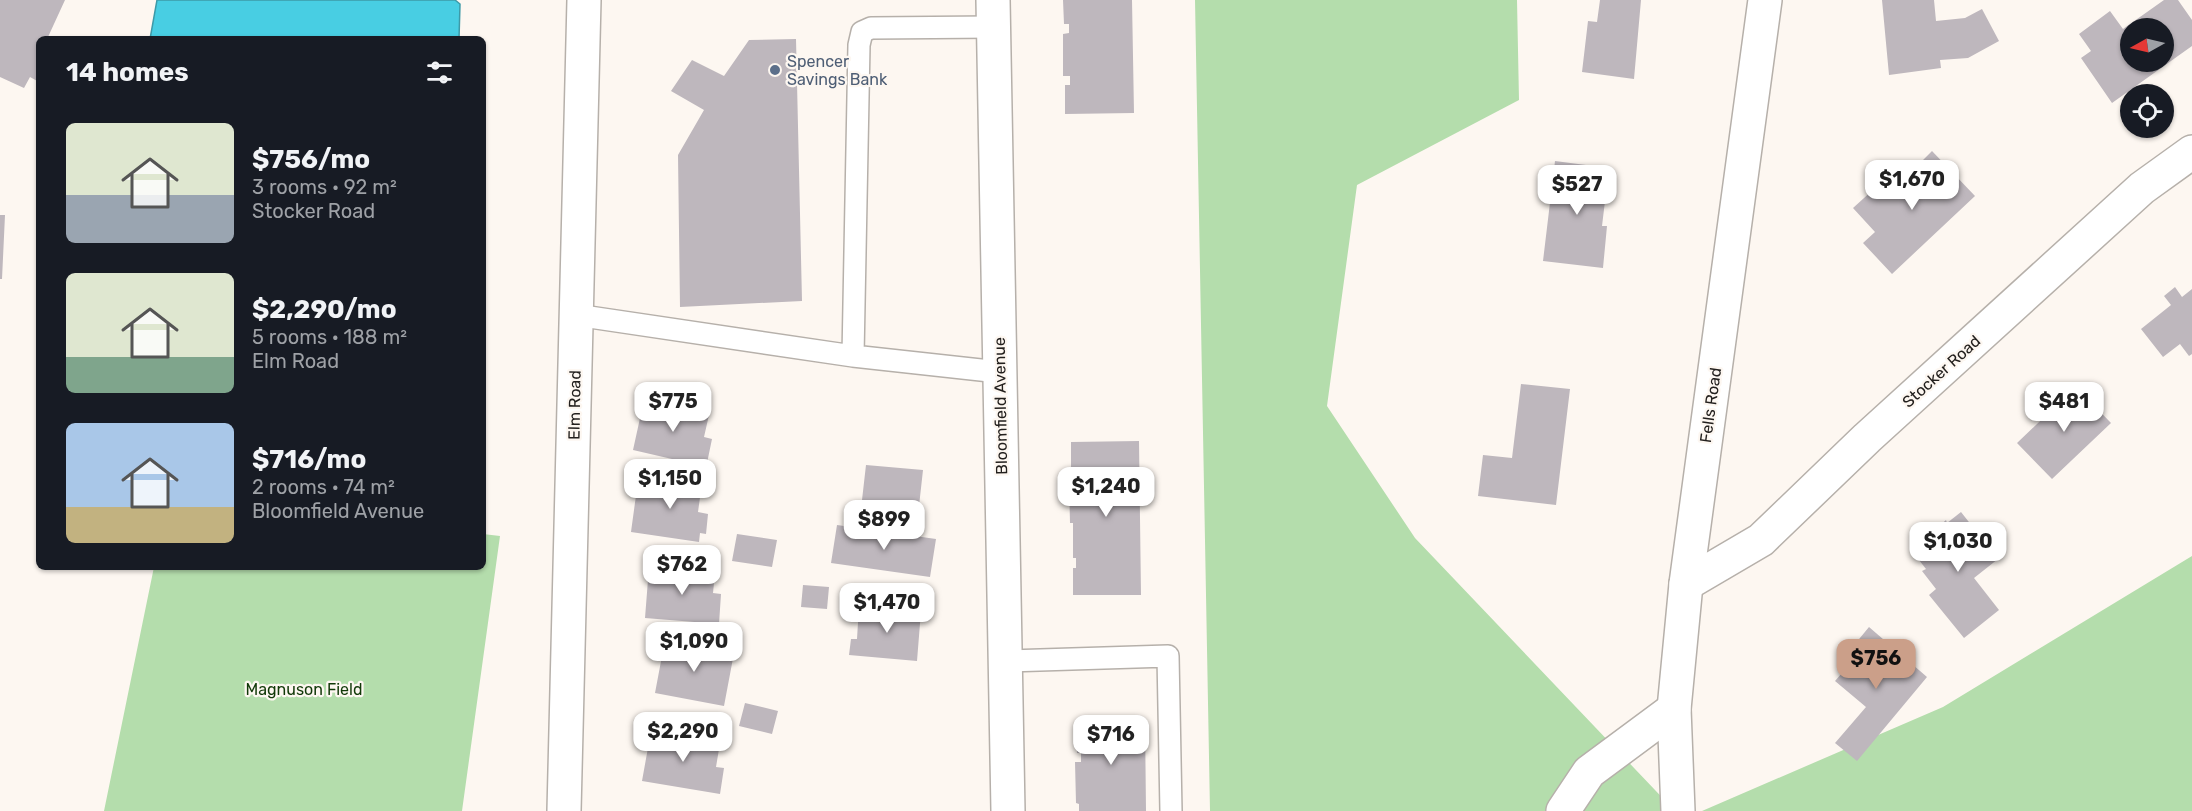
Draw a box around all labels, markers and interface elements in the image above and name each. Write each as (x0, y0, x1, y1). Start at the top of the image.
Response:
north arrow (2120, 18, 2174, 72)
map controls (2120, 18, 2174, 138)
place label: Spencer Savings Bank (787, 52, 888, 89)
icon: filters (423, 56, 456, 89)
text: 14 homes (66, 57, 189, 88)
marker: Spencer Savings Bank (768, 63, 782, 77)
button: locate (2120, 84, 2174, 138)
text: $756/mo (252, 144, 370, 175)
icon: home (114, 147, 186, 219)
pin: $1,670 (1863, 160, 1961, 211)
pin: $527 (1541, 165, 1613, 216)
text: $1,670 (1879, 167, 1945, 191)
text: $527 (1552, 172, 1602, 196)
text: 3 rooms · 92 m² (252, 175, 397, 199)
text: Stocker Road (252, 199, 375, 223)
text: $2,290/mo (252, 294, 397, 325)
icon: home (114, 297, 186, 369)
text: 5 rooms · 188 m² (252, 325, 407, 349)
street label: Stocker Road (1898, 331, 1984, 411)
street label: Bloomfield Avenue (990, 337, 1011, 475)
text: Elm Road (252, 349, 339, 373)
street label: Fells Road (1696, 366, 1725, 444)
street label: Elm Road (564, 370, 585, 440)
pin: $775 (637, 382, 709, 433)
pin: $481 (2028, 382, 2100, 433)
text: $775 (648, 389, 698, 413)
text: $481 (2039, 389, 2089, 413)
text: $716/mo (252, 444, 366, 475)
icon: home (114, 447, 186, 519)
pin: $1,150 (621, 459, 719, 510)
text: $1,150 (638, 466, 702, 490)
pin: $1,240 (1057, 467, 1155, 518)
text: $1,240 (1071, 474, 1141, 498)
text: 2 rooms · 74 m² (252, 475, 395, 499)
text: Bloomfield Avenue (252, 499, 424, 523)
pin: $899 (848, 500, 920, 551)
text: $899 (858, 507, 910, 531)
pin: $1,030 (1909, 522, 2007, 573)
text: $1,030 (1923, 529, 1993, 553)
pin: $762 (646, 545, 718, 596)
text: $762 (657, 552, 707, 576)
pin: $1,470 (838, 583, 936, 634)
text: $1,470 (854, 590, 920, 614)
pin: $1,090 (645, 622, 743, 673)
text: $1,090 (660, 629, 728, 653)
pin: $756 (1840, 639, 1912, 690)
text: $756 (1851, 646, 1901, 670)
park label: Magnuson Field (246, 680, 362, 699)
pin: $2,290 (634, 712, 732, 763)
pin: $716 (1075, 715, 1147, 766)
text: $2,290 (647, 719, 719, 743)
text: $716 (1087, 722, 1135, 746)

